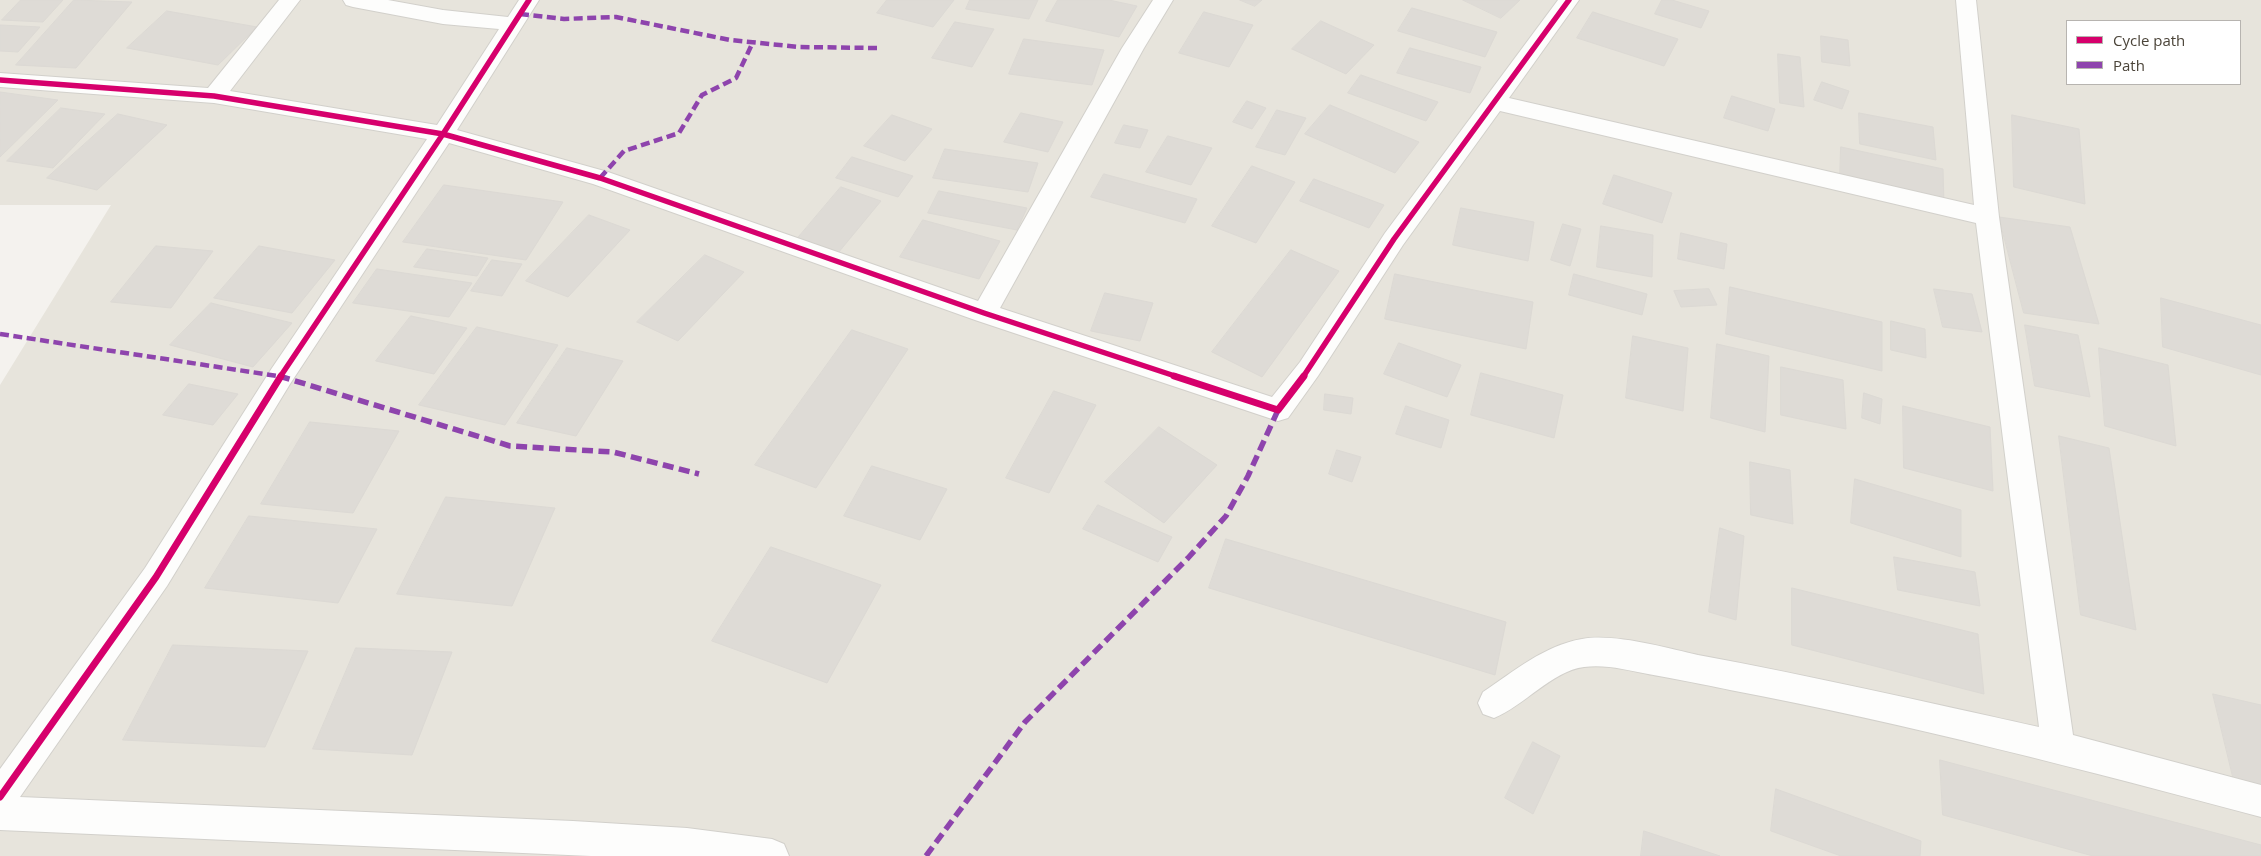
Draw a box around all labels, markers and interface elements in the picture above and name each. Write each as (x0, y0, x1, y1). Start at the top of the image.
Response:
legend (2066, 20, 2241, 85)
text: Cycle path (2113, 30, 2185, 50)
text: Path (2113, 55, 2145, 75)

